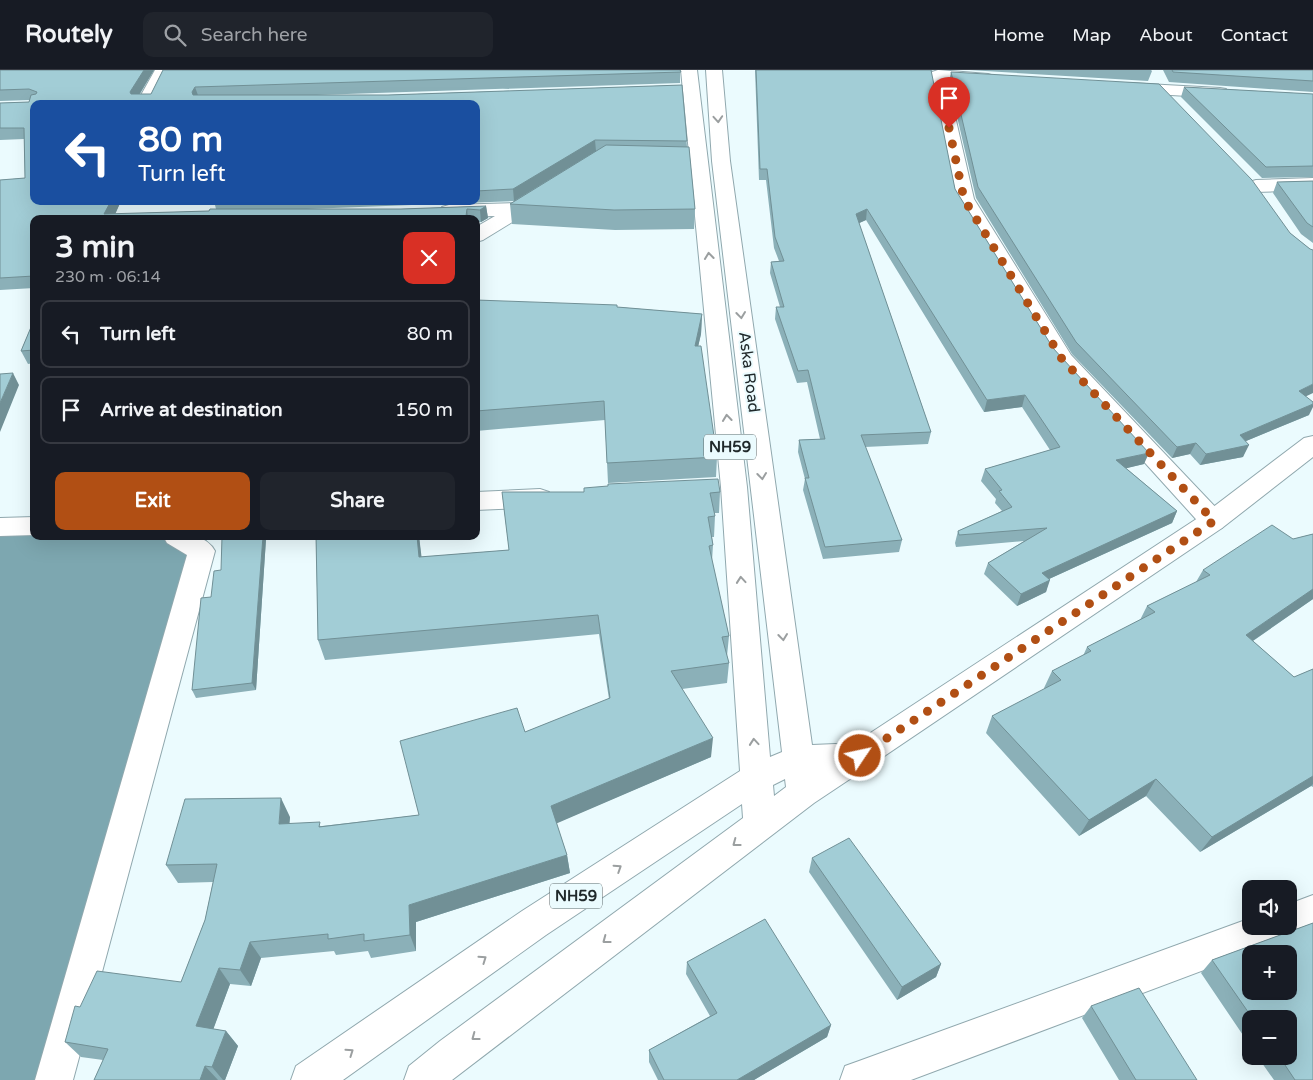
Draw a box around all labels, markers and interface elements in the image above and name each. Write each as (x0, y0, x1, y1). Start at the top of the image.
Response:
search box (143, 12, 493, 57)
text: Routely (25, 20, 113, 49)
icon: search (161, 21, 189, 49)
text: Search here (201, 24, 308, 46)
text: Home (993, 24, 1044, 46)
text: Map (1072, 24, 1111, 46)
text: About (1139, 24, 1193, 46)
text: Contact (1221, 24, 1288, 46)
pin (928, 77, 970, 128)
icon: arrive (935, 84, 963, 112)
one-way arrow (713, 115, 724, 123)
text: 80 m (138, 119, 223, 161)
icon: left (55, 120, 120, 185)
text: Turn left (138, 161, 226, 187)
text: 3 min (55, 229, 135, 266)
button: close (403, 232, 455, 284)
one-way arrow (704, 252, 715, 260)
text: 230 m · 06:14 (55, 267, 161, 287)
one-way arrow (735, 311, 746, 319)
icon: left (57, 320, 85, 348)
text: Turn left (100, 323, 176, 345)
text: 80 m (407, 323, 453, 345)
street label: Aska Road (734, 330, 764, 414)
icon: arrive (57, 396, 85, 424)
text: Arrive at destination (100, 399, 283, 421)
text: 150 m (395, 399, 453, 421)
one-way arrow (721, 414, 732, 422)
road number: NH59 (704, 434, 756, 460)
button: Exit (55, 472, 250, 530)
button: Share (260, 472, 455, 530)
one-way arrow (756, 472, 767, 480)
one-way arrow (736, 575, 747, 583)
one-way arrow (777, 633, 788, 641)
position arrow (833, 729, 885, 781)
one-way arrow (749, 737, 760, 745)
one-way arrow (733, 838, 742, 846)
one-way arrow (613, 865, 622, 874)
map controls (1242, 880, 1297, 1065)
button: sound (1242, 880, 1297, 935)
road number: NH59 (550, 884, 602, 908)
one-way arrow (603, 935, 612, 943)
button: + (1242, 945, 1297, 1000)
one-way arrow (478, 956, 487, 965)
button: − (1242, 1010, 1297, 1065)
one-way arrow (472, 1032, 481, 1040)
one-way arrow (344, 1049, 354, 1058)

